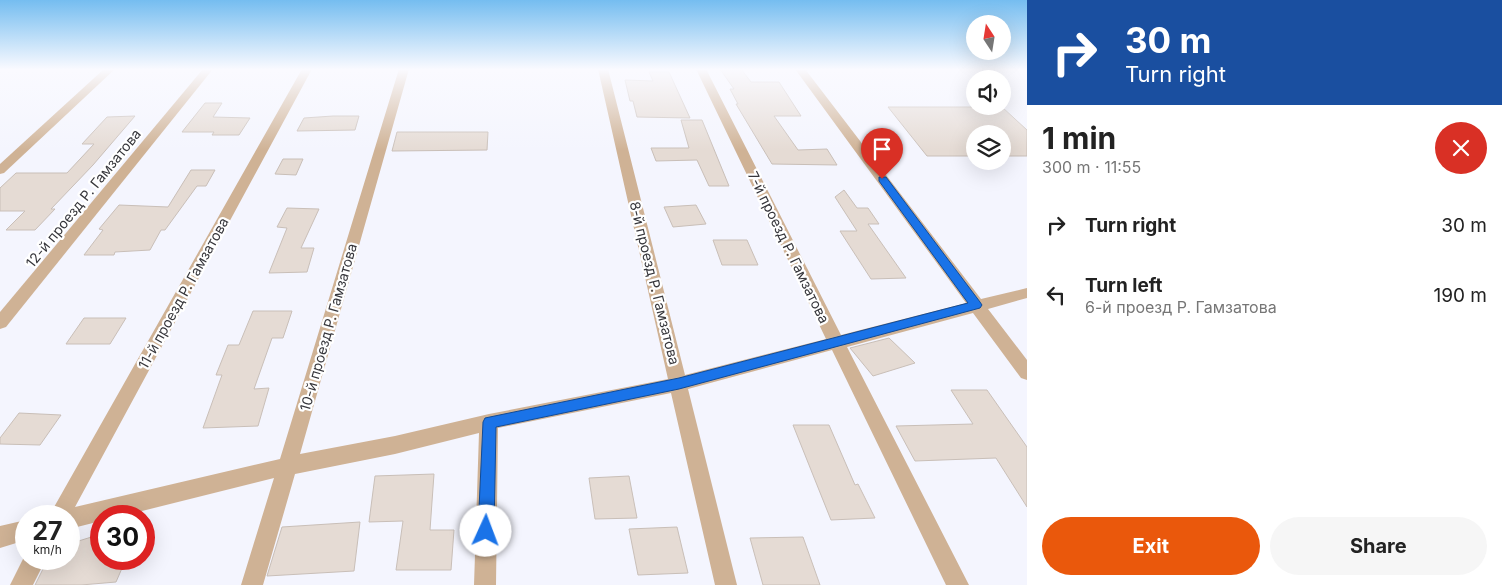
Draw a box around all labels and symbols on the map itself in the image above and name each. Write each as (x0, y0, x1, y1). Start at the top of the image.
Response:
north arrow (966, 15, 1011, 60)
street label: 12-й проезд Р. Гамзатова (22, 125, 144, 271)
pin (861, 128, 903, 179)
street label: 7-й проезд Р. Гамзатова (745, 168, 833, 326)
street label: 8-й проезд Р. Гамзатова (626, 200, 684, 366)
street label: 11-й проезд Р. Гамзатова (134, 214, 232, 372)
street label: 10-й проезд Р. Гамзатова (296, 241, 360, 413)
position arrow (459, 504, 511, 556)
speed limit sign: 30 (90, 505, 155, 570)

